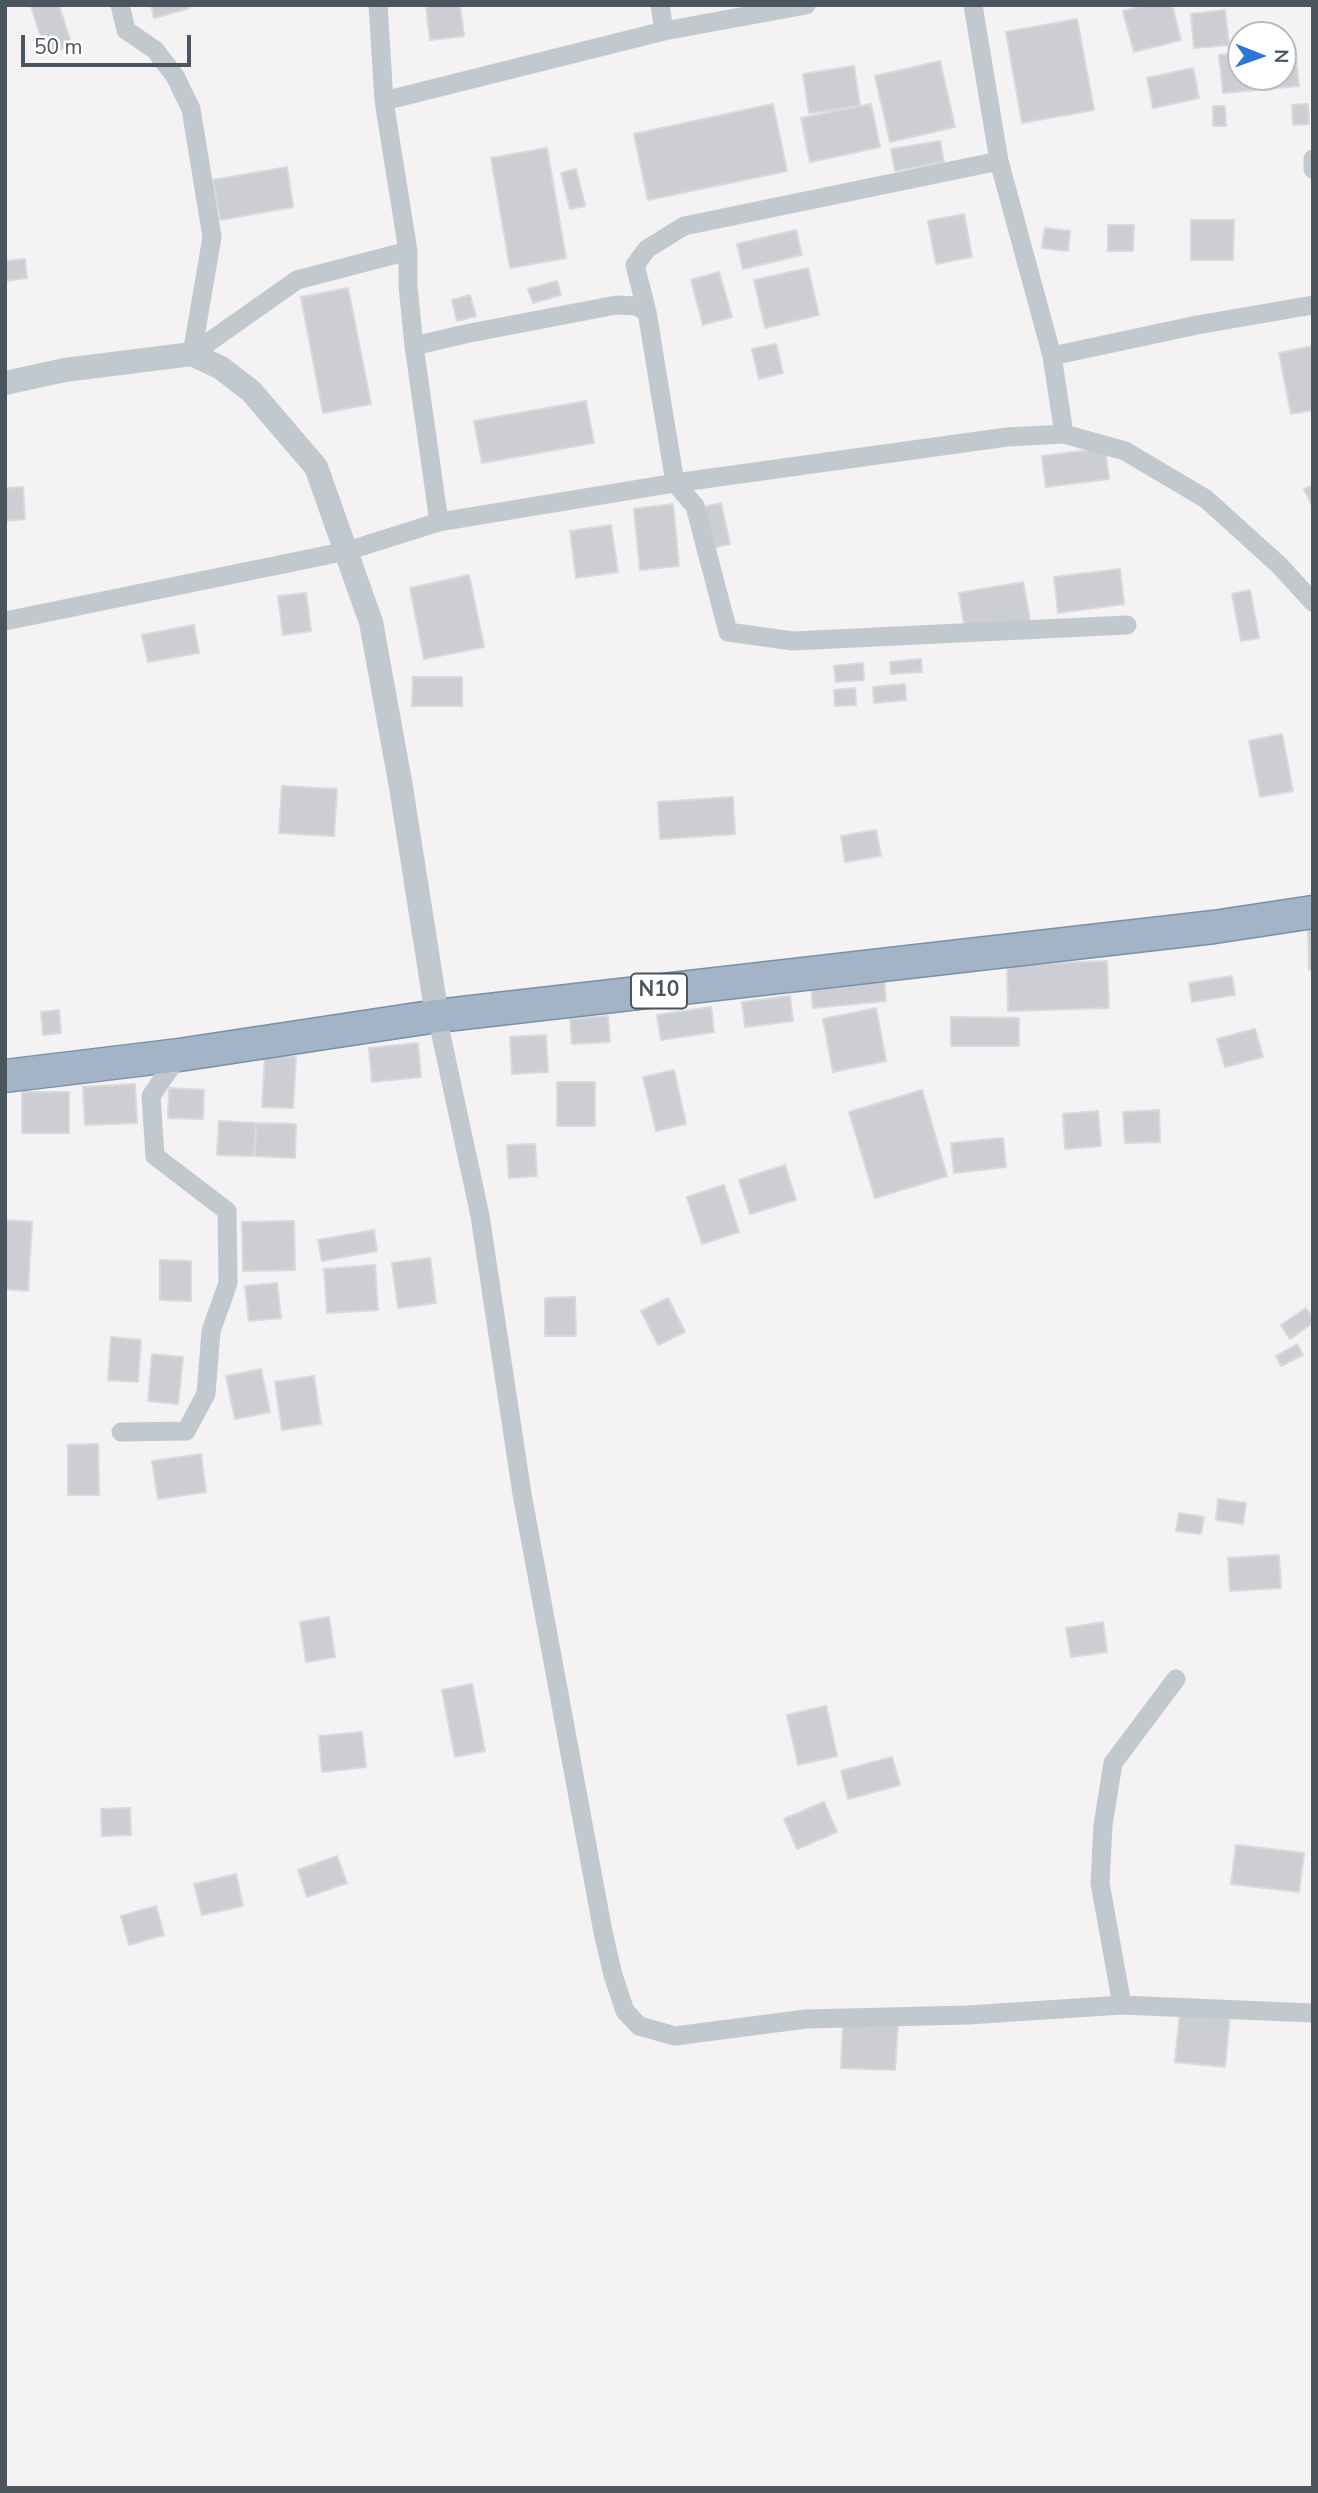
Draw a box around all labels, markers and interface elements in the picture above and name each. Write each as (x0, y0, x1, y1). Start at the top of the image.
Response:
scale bar (24, 21, 194, 65)
north arrow (1227, 21, 1297, 91)
text: 50 m (34, 33, 83, 61)
text: N (1268, 49, 1294, 64)
road number: N10 (631, 974, 687, 1009)

